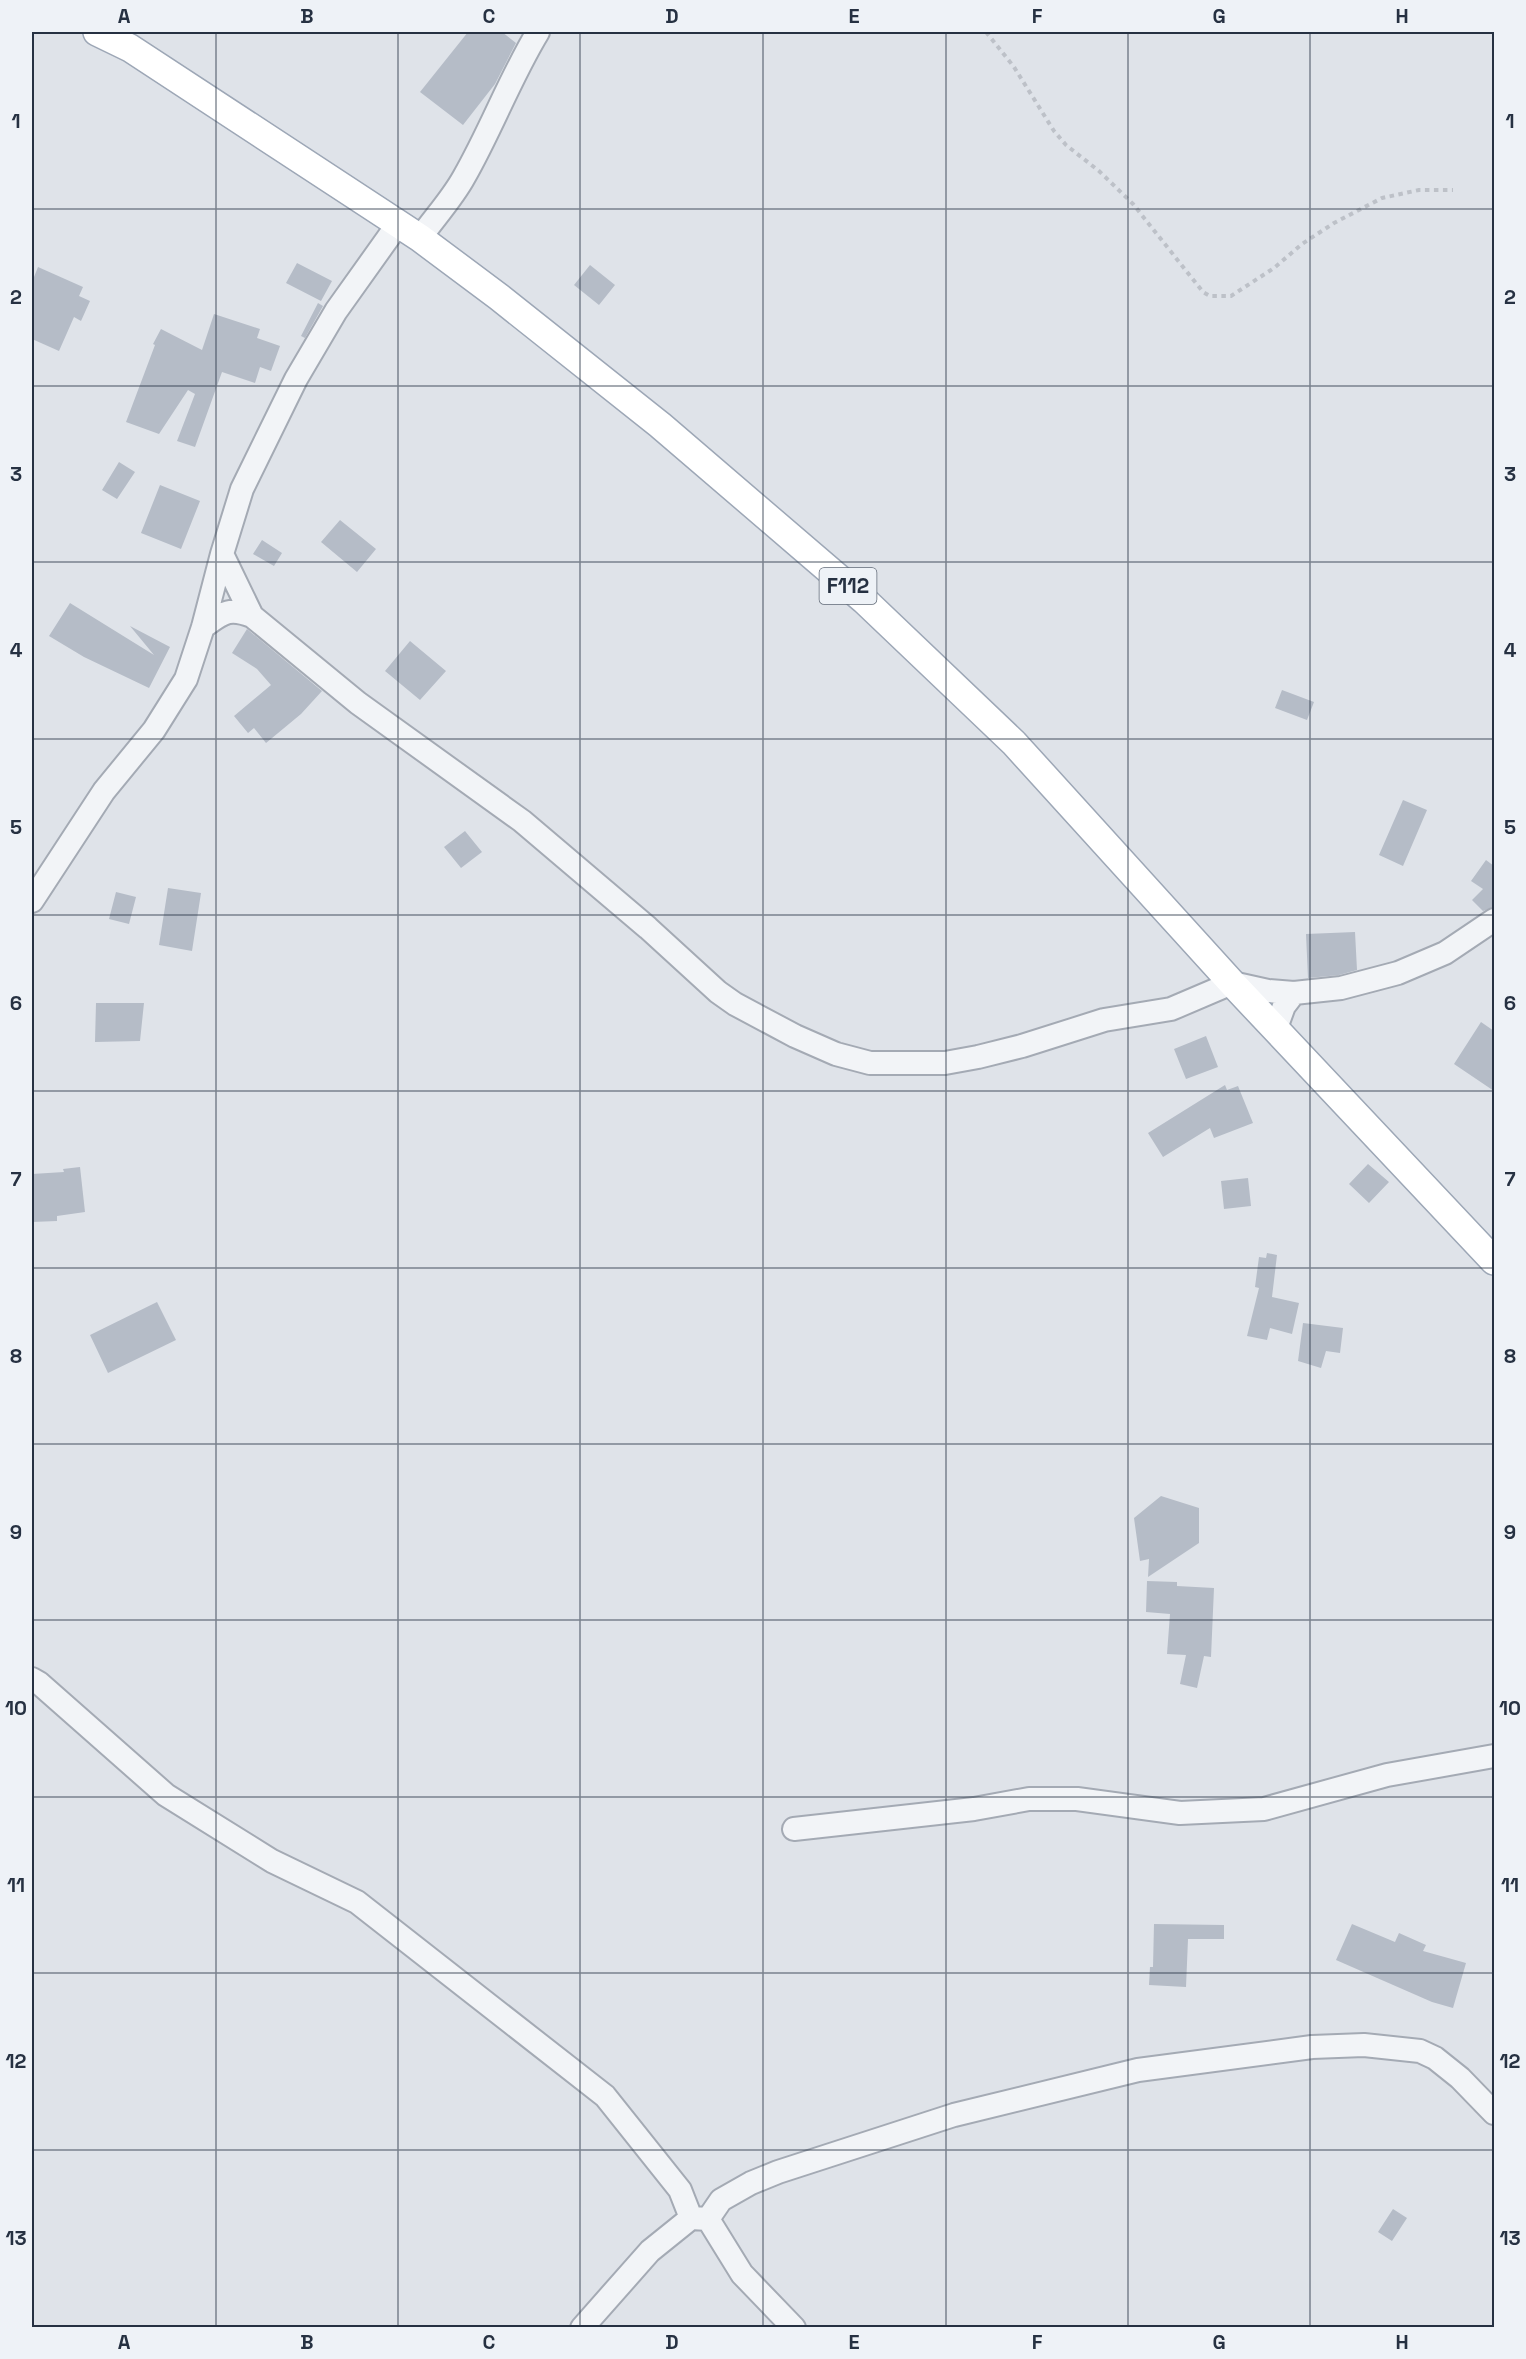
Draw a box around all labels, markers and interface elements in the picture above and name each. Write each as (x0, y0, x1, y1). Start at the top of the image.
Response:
text: A (118, 3, 131, 29)
text: B (300, 3, 314, 29)
text: C (483, 3, 496, 29)
text: D (665, 3, 679, 29)
text: E (848, 3, 860, 29)
text: F (1032, 3, 1043, 29)
text: G (1212, 3, 1226, 29)
text: H (1395, 3, 1409, 29)
text: 1 (11, 108, 21, 134)
text: 1 (1505, 108, 1515, 134)
text: 2 (10, 284, 22, 310)
text: 2 (1504, 284, 1516, 310)
text: 3 (10, 461, 22, 487)
text: 3 (1504, 461, 1516, 487)
road number: F112 (820, 568, 876, 604)
text: 4 (10, 637, 23, 663)
text: 4 (1504, 637, 1517, 663)
text: 5 (10, 814, 22, 840)
text: 5 (1504, 814, 1516, 840)
text: 6 (10, 990, 22, 1016)
text: 6 (1504, 990, 1516, 1016)
text: 7 (10, 1166, 22, 1192)
text: 7 (1504, 1166, 1516, 1192)
text: 8 (10, 1343, 22, 1369)
text: 8 (1504, 1343, 1516, 1369)
text: 9 (10, 1519, 22, 1545)
text: 9 (1504, 1519, 1516, 1545)
text: 10 (5, 1695, 27, 1721)
text: 10 (1499, 1695, 1521, 1721)
text: 11 (7, 1872, 25, 1898)
text: 11 (1501, 1872, 1519, 1898)
text: 12 (6, 2048, 27, 2074)
text: 12 (1500, 2048, 1521, 2074)
text: 13 (5, 2225, 27, 2251)
text: 13 (1499, 2225, 1521, 2251)
text: A (118, 2329, 131, 2355)
text: B (300, 2329, 314, 2355)
text: C (483, 2329, 496, 2355)
text: D (665, 2329, 679, 2355)
text: E (848, 2329, 860, 2355)
text: F (1032, 2329, 1043, 2355)
text: G (1212, 2329, 1226, 2355)
text: H (1395, 2329, 1409, 2355)

